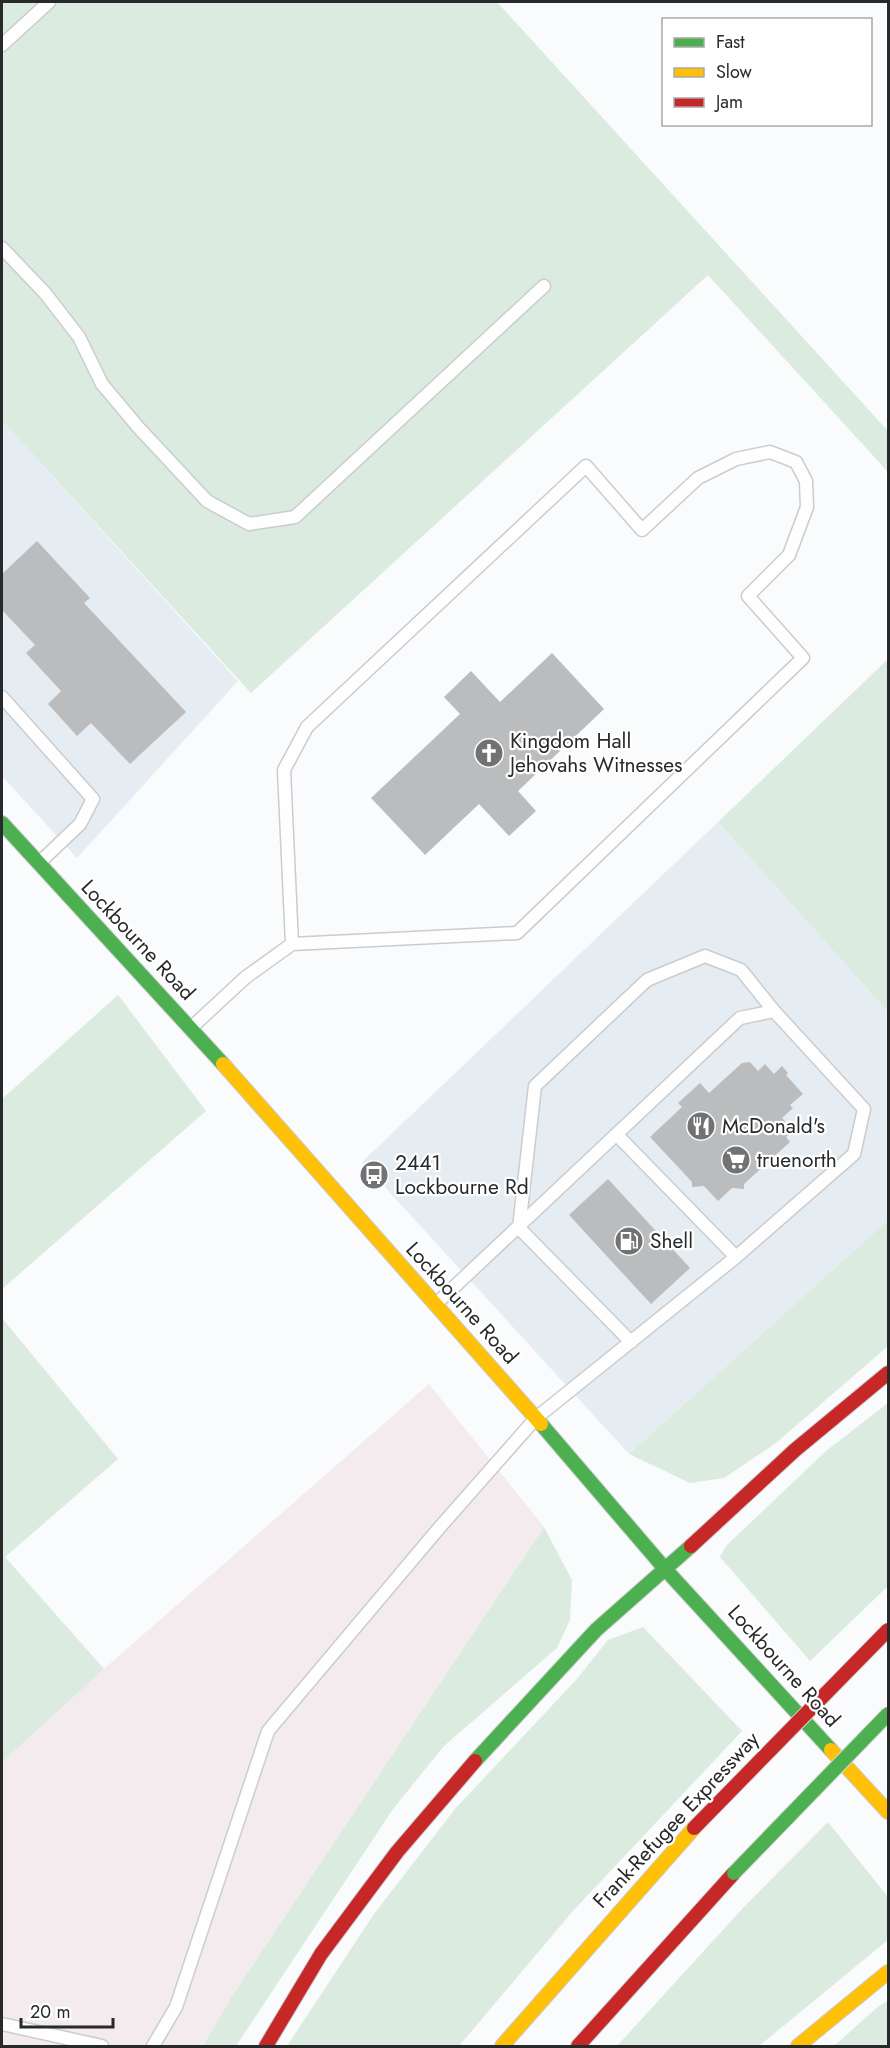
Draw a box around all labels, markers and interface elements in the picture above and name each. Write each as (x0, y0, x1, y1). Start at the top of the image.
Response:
legend (662, 18, 872, 126)
text: Fast (716, 29, 745, 55)
text: Slow (716, 59, 753, 85)
text: Jam (714, 89, 743, 115)
place label: Kingdom Hall Jehovahs Witnesses (507, 726, 683, 780)
church icon: Kingdom Hall Jehovahs Witnesses (473, 737, 505, 769)
street label: Lockbourne Road (74, 873, 202, 1007)
restaurant icon: McDonald's (685, 1110, 717, 1142)
place label: McDonald's (722, 1111, 825, 1141)
supermarket icon: truenorth (720, 1144, 752, 1176)
place label: truenorth (757, 1145, 837, 1175)
place label: 2441 Lockbourne Rd (395, 1148, 529, 1202)
bus stop icon: 2441 Lockbourne Rd (358, 1159, 390, 1191)
fuel station icon: Shell (613, 1225, 645, 1257)
place label: Shell (650, 1226, 693, 1256)
street label: Lockbourne Road (399, 1235, 525, 1371)
street label: Lockbourne Road (721, 1598, 847, 1734)
street label: Frank-Refugee Expressway (586, 1724, 767, 1915)
scale bar (21, 1991, 112, 2029)
text: 20 m (30, 1999, 70, 2025)

